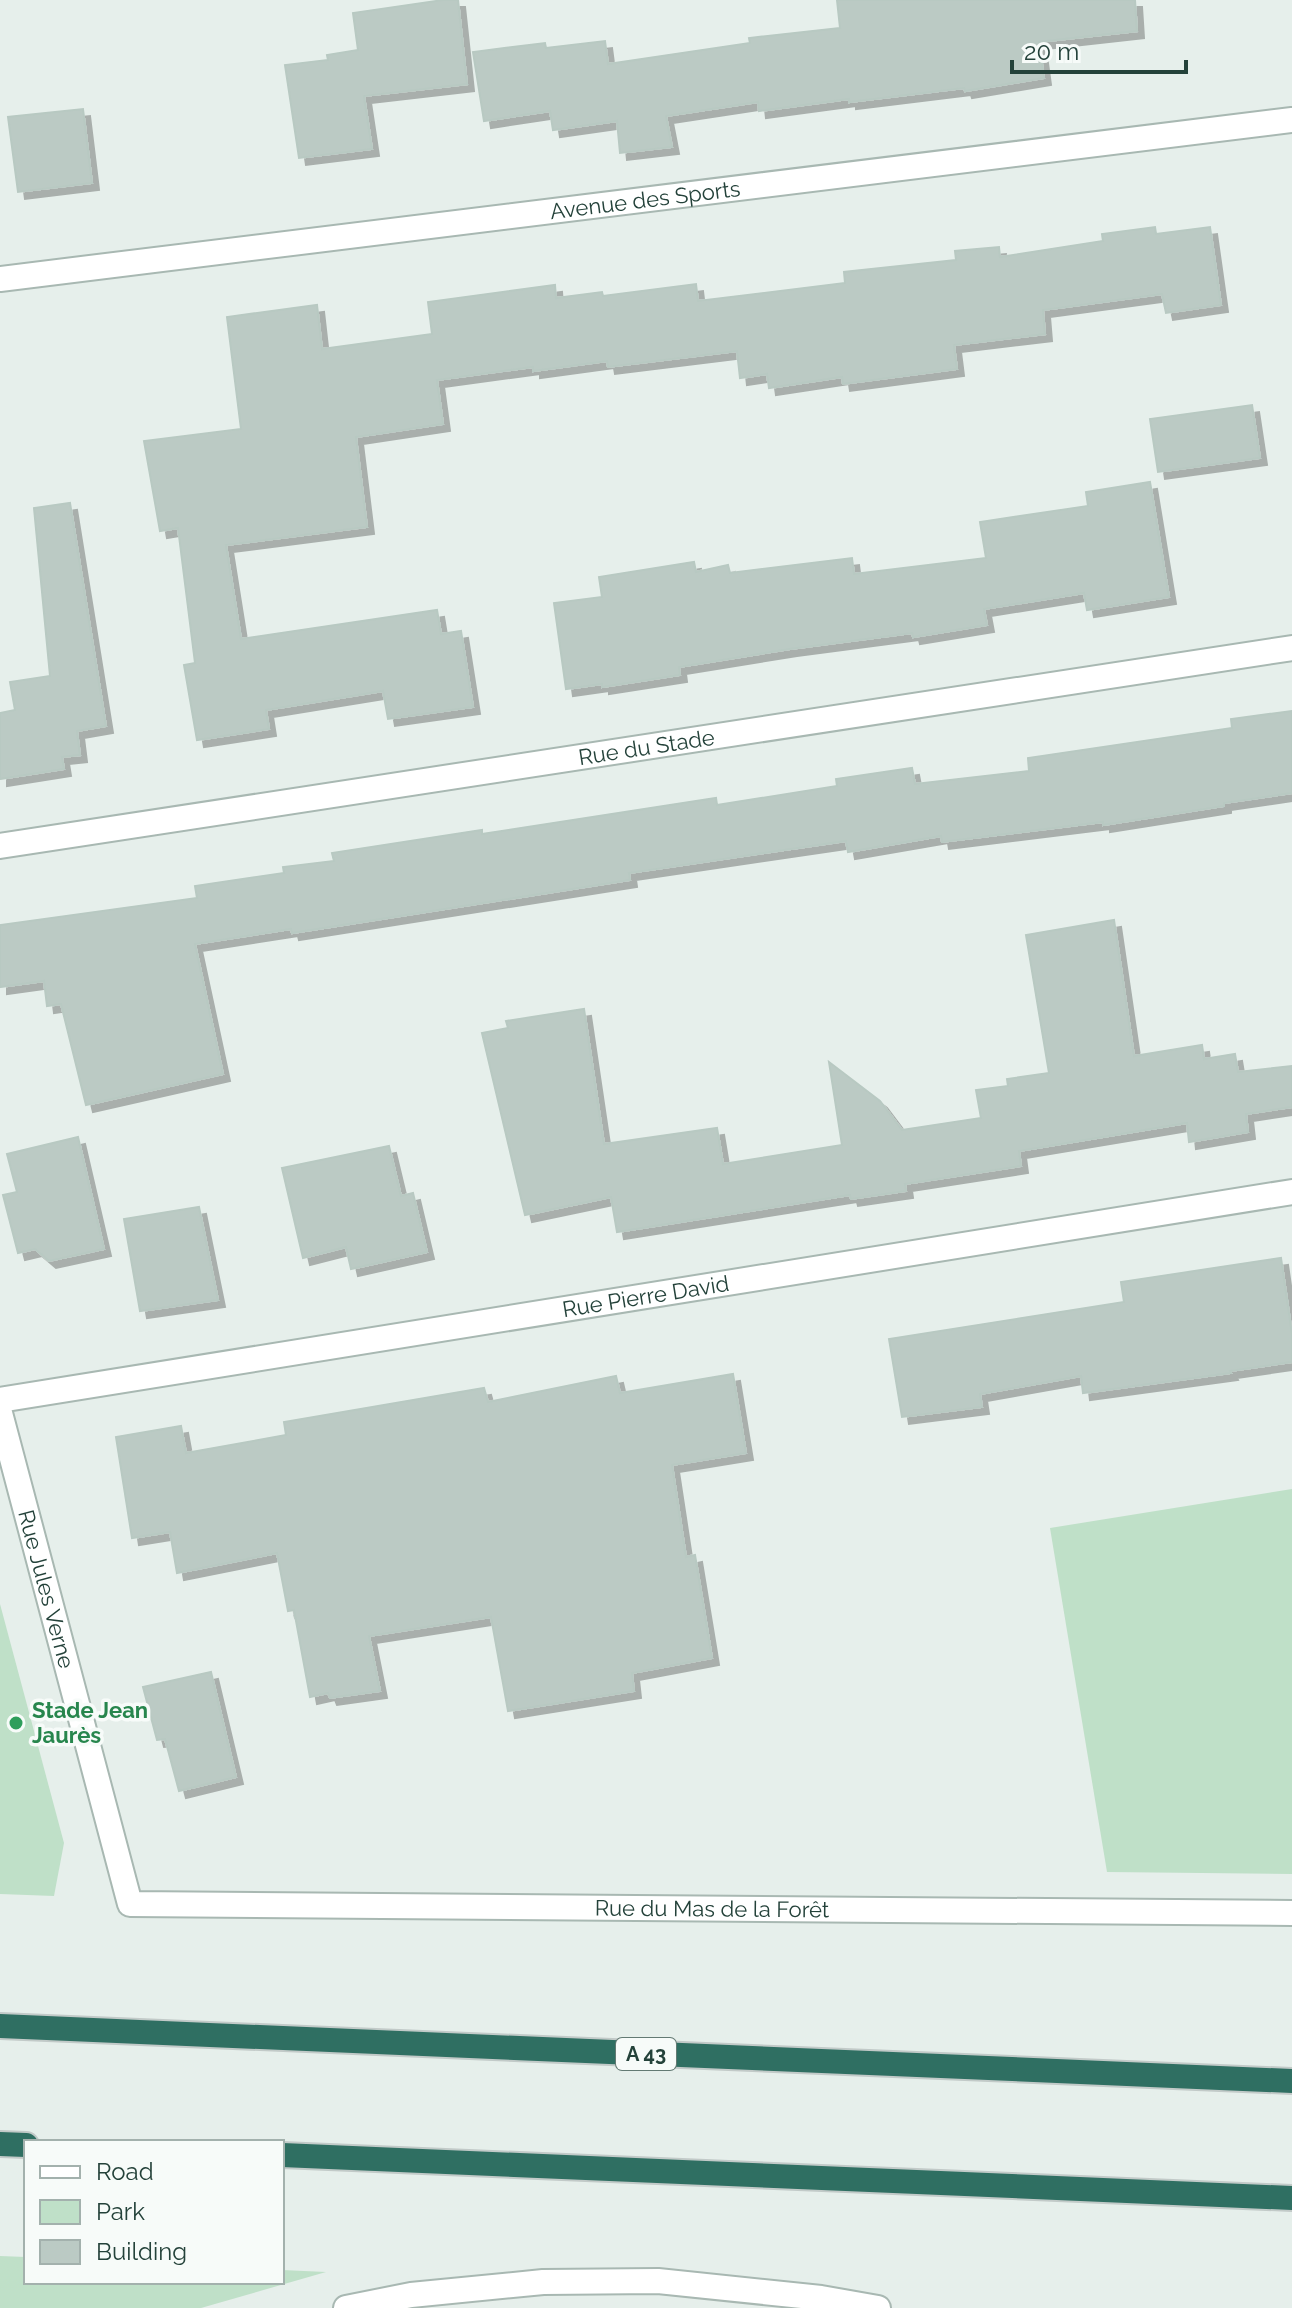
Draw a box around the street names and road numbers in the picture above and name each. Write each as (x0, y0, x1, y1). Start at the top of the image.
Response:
street label: Avenue des Sports (548, 175, 742, 224)
street label: Rue du Stade (577, 724, 716, 770)
street label: Rue Pierre David (560, 1270, 731, 1322)
street label: Rue Jules Verne (13, 1507, 80, 1671)
street label: Rue du Mas de la Forêt (595, 1895, 830, 1922)
road number: A 43 (616, 2038, 676, 2070)

